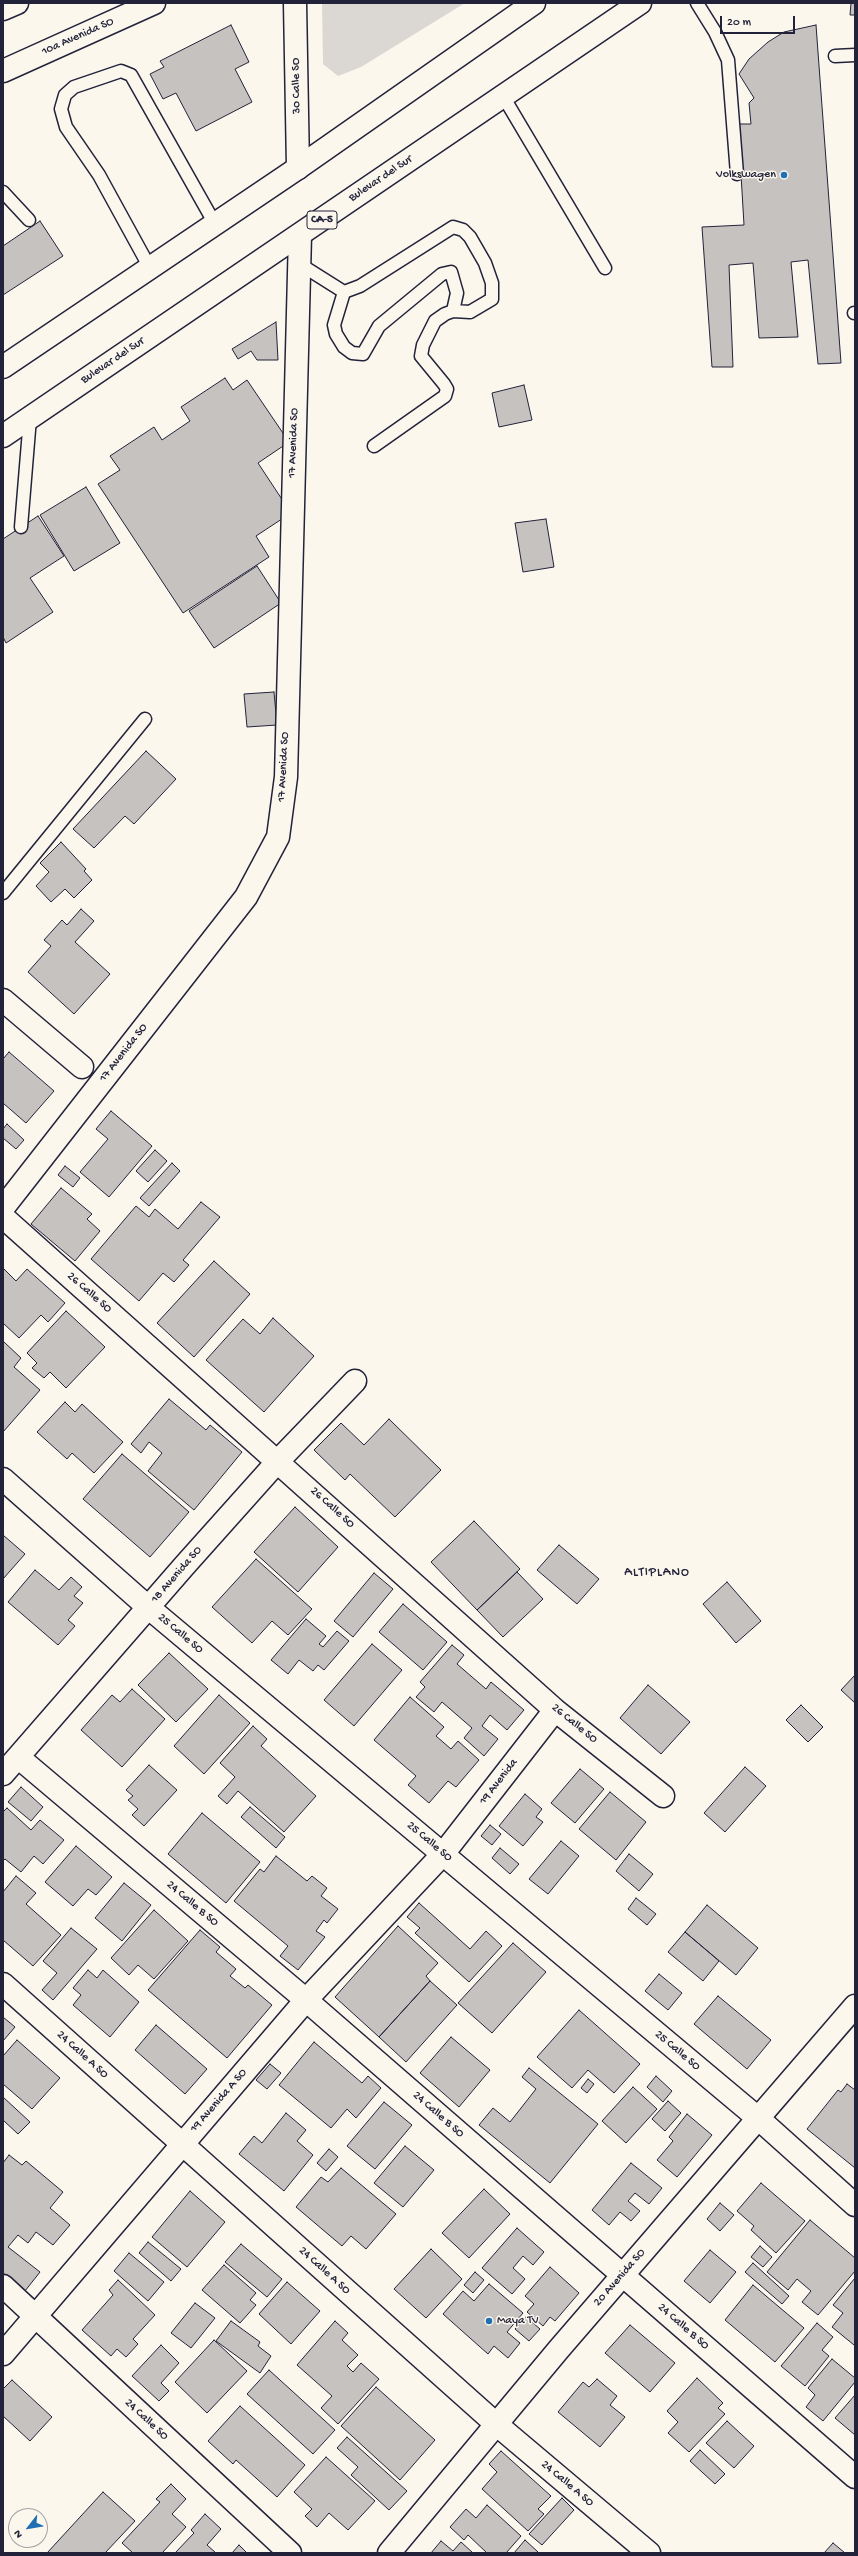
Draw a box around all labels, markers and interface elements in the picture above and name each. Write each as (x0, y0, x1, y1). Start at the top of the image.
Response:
scale bar (722, 8, 797, 34)
street label: 10a Avenida SO (40, 15, 116, 59)
text: 20 m (727, 16, 751, 30)
street label: 30 Calle SO (289, 58, 305, 114)
street label: Bulevar del Sur (346, 152, 416, 206)
place label: Volkswagen (716, 168, 776, 182)
marker: Volkswagen (779, 170, 789, 180)
road number: CA-5 (307, 211, 337, 229)
street label: Bulevar del Sur (78, 334, 148, 388)
street label: 17 Avenida SO (286, 408, 302, 478)
street label: 17 Avenida SO (275, 732, 293, 802)
street label: 17 Avenida SO (97, 1021, 151, 1085)
street label: 26 Calle SO (63, 1269, 115, 1317)
street label: 26 Calle SO (307, 1484, 357, 1532)
street label: 18 Avenida SO (148, 1544, 206, 1606)
district label: ALTIPLANO (624, 1565, 690, 1581)
street label: 25 Calle SO (154, 1611, 206, 1657)
street label: 26 Calle SO (548, 1701, 600, 1747)
street label: 19 Avenida (477, 1756, 521, 1808)
street label: 25 Calle SO (403, 1819, 455, 1865)
street label: 24 Calle B SO (163, 1878, 221, 1930)
street label: 24 Calle A SO (53, 2028, 111, 2082)
street label: 25 Calle SO (651, 2028, 703, 2074)
street label: 19 Avenida A SO (187, 2066, 251, 2136)
street label: 24 Calle B SO (409, 2089, 467, 2141)
street label: 24 Calle A SO (295, 2244, 353, 2298)
street label: 20 Avenida SO (591, 2246, 649, 2310)
street label: 24 Calle B SO (654, 2301, 712, 2353)
place label: Maya TV (497, 2314, 539, 2328)
marker: Maya TV (484, 2316, 494, 2326)
street label: 24 Calle SO (121, 2396, 171, 2444)
street label: 24 Calle A SO (538, 2458, 596, 2510)
north arrow (8, 2508, 48, 2548)
text: N (12, 2527, 26, 2540)

